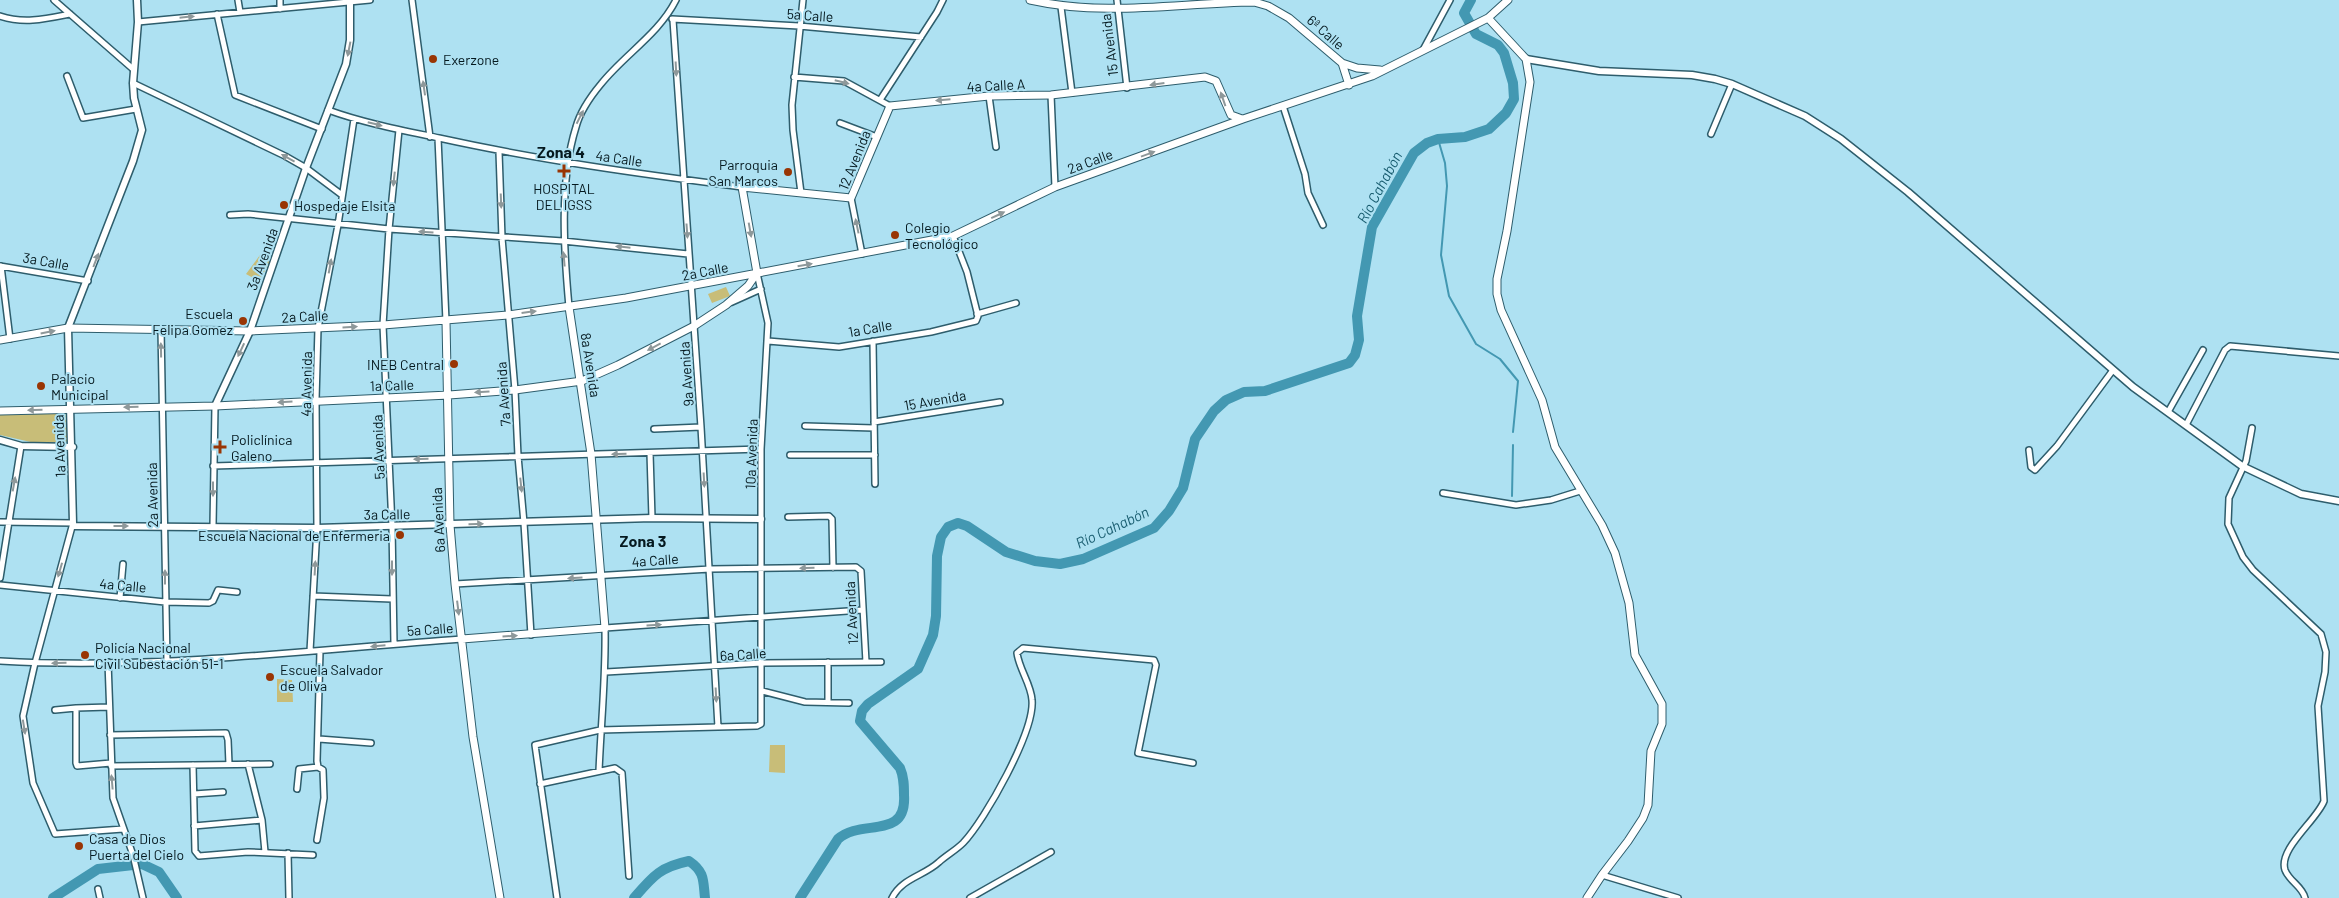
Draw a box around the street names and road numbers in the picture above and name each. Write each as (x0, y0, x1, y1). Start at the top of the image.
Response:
street label: 5a Calle (786, 5, 834, 25)
street label: 6ª Calle (1304, 11, 1348, 53)
street label: 15 Avenida (1097, 13, 1121, 77)
street label: 4a Calle A (966, 75, 1026, 95)
street label: 12 Avenida (834, 128, 874, 192)
street label: 2a Calle (1065, 145, 1115, 177)
street label: 4a Calle (594, 146, 644, 170)
street label: 3a Avenida (243, 226, 281, 292)
street label: 3a Calle (22, 249, 70, 273)
street label: 2a Calle (680, 258, 730, 284)
street label: 2a Calle (281, 306, 329, 326)
street label: 1a Calle (847, 316, 893, 340)
street label: 8a Avenida (578, 331, 604, 399)
street label: 9a Avenida (675, 341, 697, 407)
street label: 4a Avenida (297, 351, 315, 417)
street label: 7a Avenida (492, 361, 514, 427)
street label: 1a Calle (370, 376, 414, 394)
street label: 15 Avenida (903, 386, 967, 414)
street label: 1a Avenida (49, 414, 69, 478)
street label: 5a Avenida (368, 414, 388, 480)
street label: 10a Avenida (741, 418, 761, 490)
street label: 2a Avenida (143, 462, 161, 528)
street label: 6a Avenida (428, 487, 448, 553)
street label: 3a Calle (364, 505, 410, 523)
street label: 4a Calle (631, 550, 679, 570)
street label: 4a Calle (99, 574, 147, 596)
street label: 12 Avenida (841, 581, 861, 645)
street label: 5a Calle (406, 619, 454, 639)
street label: 6a Calle (719, 644, 767, 664)

